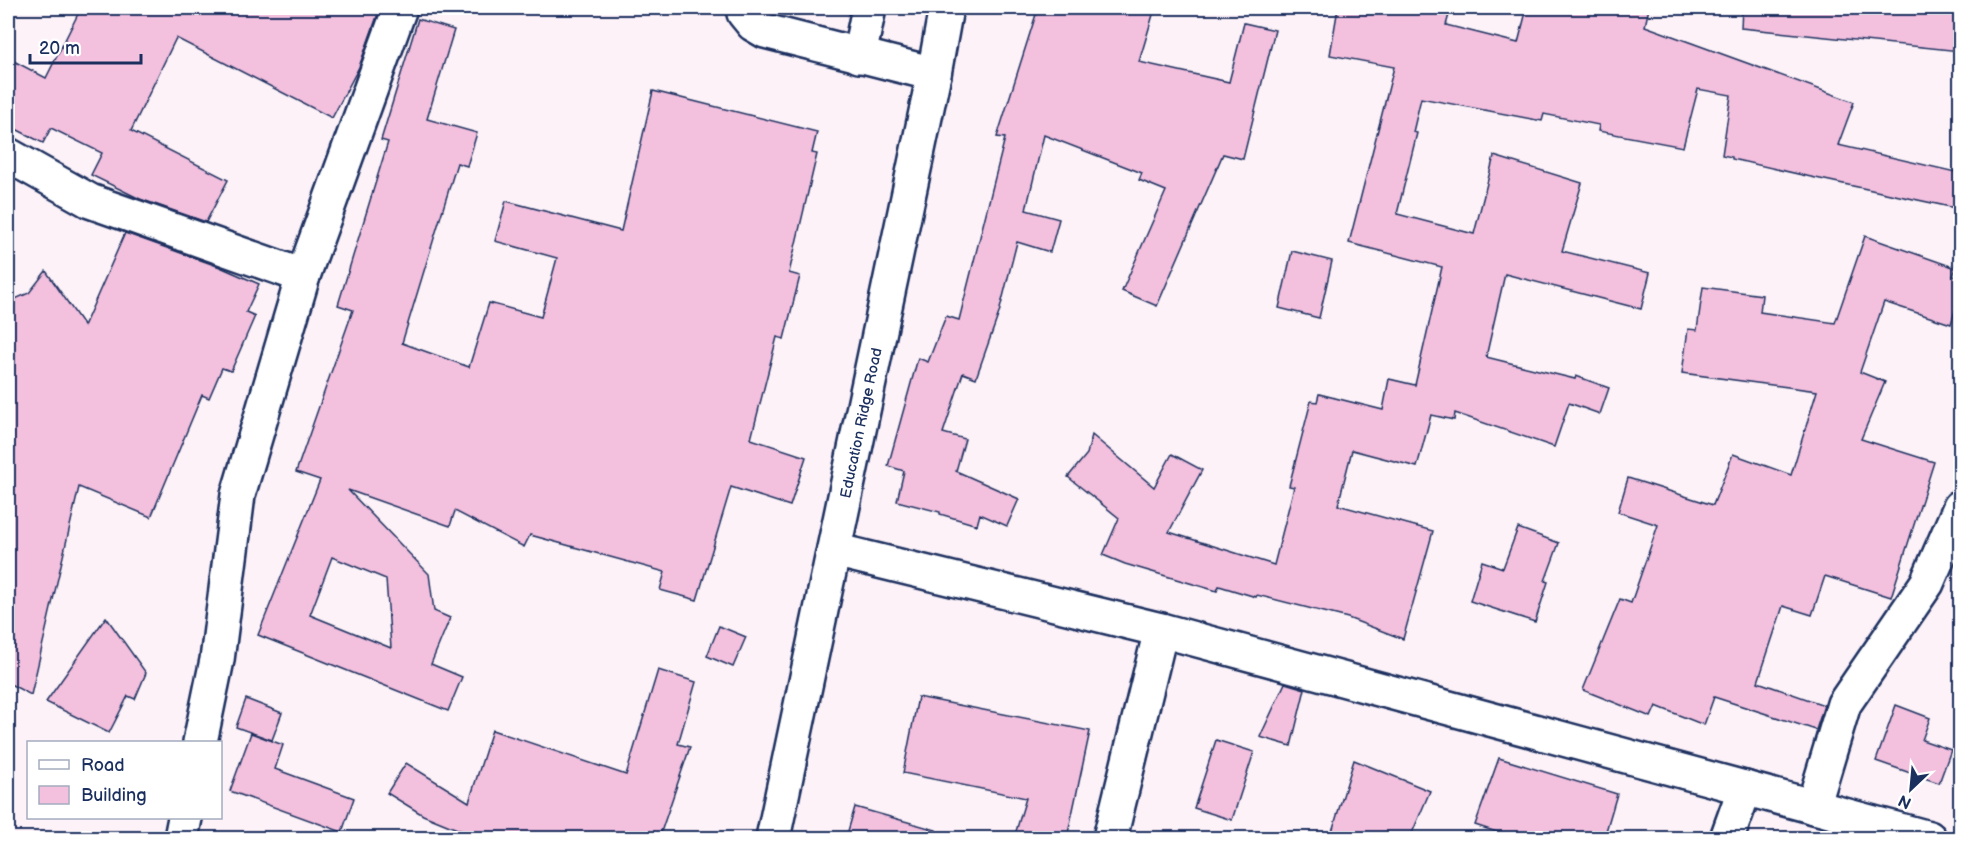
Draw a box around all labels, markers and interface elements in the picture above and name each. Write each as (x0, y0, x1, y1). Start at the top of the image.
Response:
scale bar (30, 27, 141, 65)
text: 20 m (39, 38, 80, 59)
street label: Education Ridge Road (836, 346, 887, 500)
legend (27, 741, 222, 819)
text: Road (81, 755, 125, 776)
north arrow (1881, 759, 1941, 819)
text: Building (81, 785, 147, 806)
text: N (1896, 790, 1915, 812)

